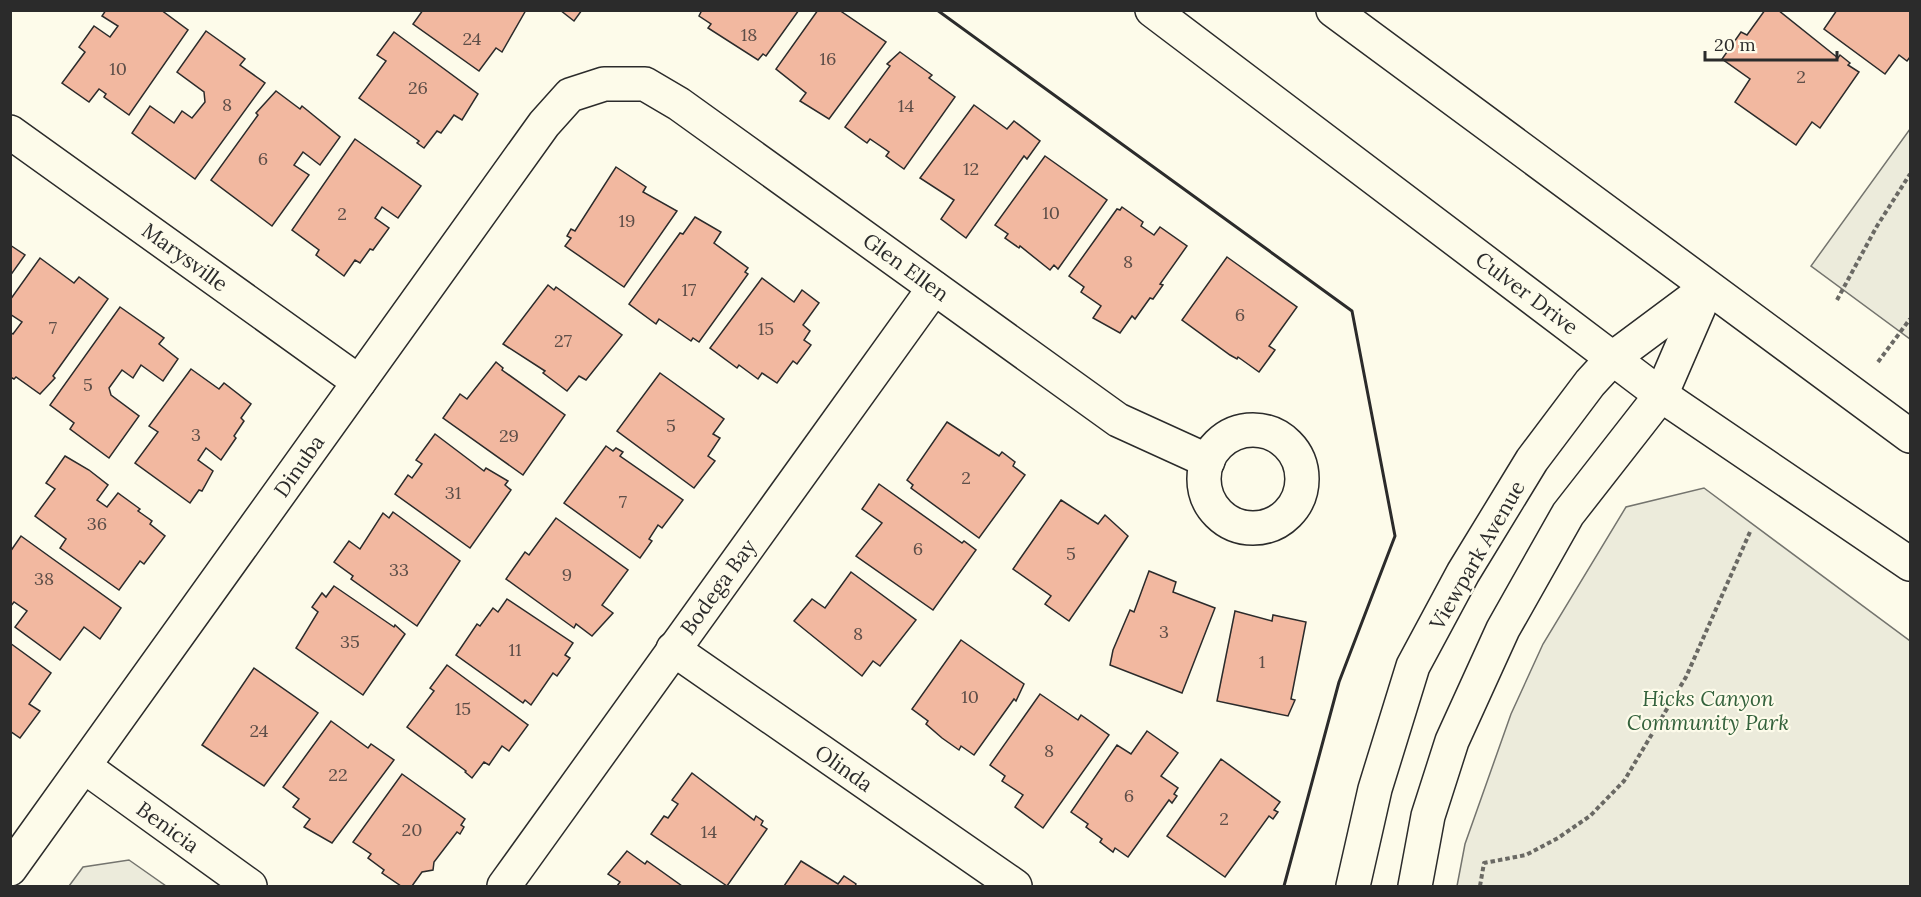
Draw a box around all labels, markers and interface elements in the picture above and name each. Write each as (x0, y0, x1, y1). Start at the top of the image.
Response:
house number: 18 (741, 23, 757, 46)
scale bar (1705, 24, 1837, 62)
house number: 24 (462, 27, 482, 50)
text: 20 m (1714, 33, 1756, 56)
house number: 16 (820, 47, 836, 70)
house number: 10 (109, 57, 127, 80)
house number: 2 (1796, 65, 1806, 88)
house number: 26 (408, 76, 428, 99)
house number: 8 (222, 93, 232, 116)
house number: 14 (898, 94, 914, 117)
house number: 6 (258, 147, 268, 170)
house number: 12 (963, 157, 979, 180)
house number: 10 (1042, 201, 1060, 224)
house number: 2 (337, 202, 347, 225)
house number: 19 (619, 209, 635, 232)
street label: Marysville (137, 217, 233, 297)
street label: Glen Ellen (858, 227, 955, 307)
street label: Culver Drive (1470, 246, 1584, 340)
house number: 8 (1123, 250, 1133, 273)
house number: 17 (682, 278, 696, 301)
house number: 6 (1235, 303, 1245, 326)
house number: 7 (49, 316, 57, 339)
house number: 15 (758, 317, 774, 340)
house number: 27 (554, 329, 572, 352)
house number: 5 (83, 373, 93, 396)
house number: 5 (666, 414, 676, 437)
house number: 3 (191, 423, 201, 446)
house number: 29 (499, 424, 519, 447)
street label: Dinuba (268, 429, 330, 502)
house number: 2 (961, 466, 971, 489)
street label: Viewpark Avenue (1423, 476, 1531, 635)
house number: 31 (445, 481, 461, 504)
house number: 7 (619, 490, 627, 513)
house number: 36 (87, 512, 107, 535)
street label: Bodega Bay (674, 534, 762, 640)
house number: 6 (913, 537, 923, 560)
house number: 5 (1066, 542, 1076, 565)
house number: 33 (389, 558, 409, 581)
house number: 9 (562, 563, 572, 586)
house number: 38 (34, 567, 54, 590)
house number: 3 (1159, 620, 1169, 643)
house number: 8 (853, 622, 863, 645)
house number: 35 (340, 630, 360, 653)
house number: 11 (508, 638, 522, 661)
house number: 1 (1259, 650, 1265, 673)
house number: 10 (961, 685, 979, 708)
park label: Hicks Canyon Community Park (1627, 685, 1789, 736)
house number: 15 (455, 697, 471, 720)
house number: 24 (249, 719, 269, 742)
street label: Olinda (810, 738, 878, 798)
house number: 8 (1044, 739, 1054, 762)
house number: 22 (328, 763, 348, 786)
house number: 6 (1124, 784, 1134, 807)
street label: Benicia (131, 795, 205, 859)
house number: 2 (1219, 807, 1229, 830)
house number: 20 (402, 818, 422, 841)
house number: 14 (701, 820, 717, 843)

